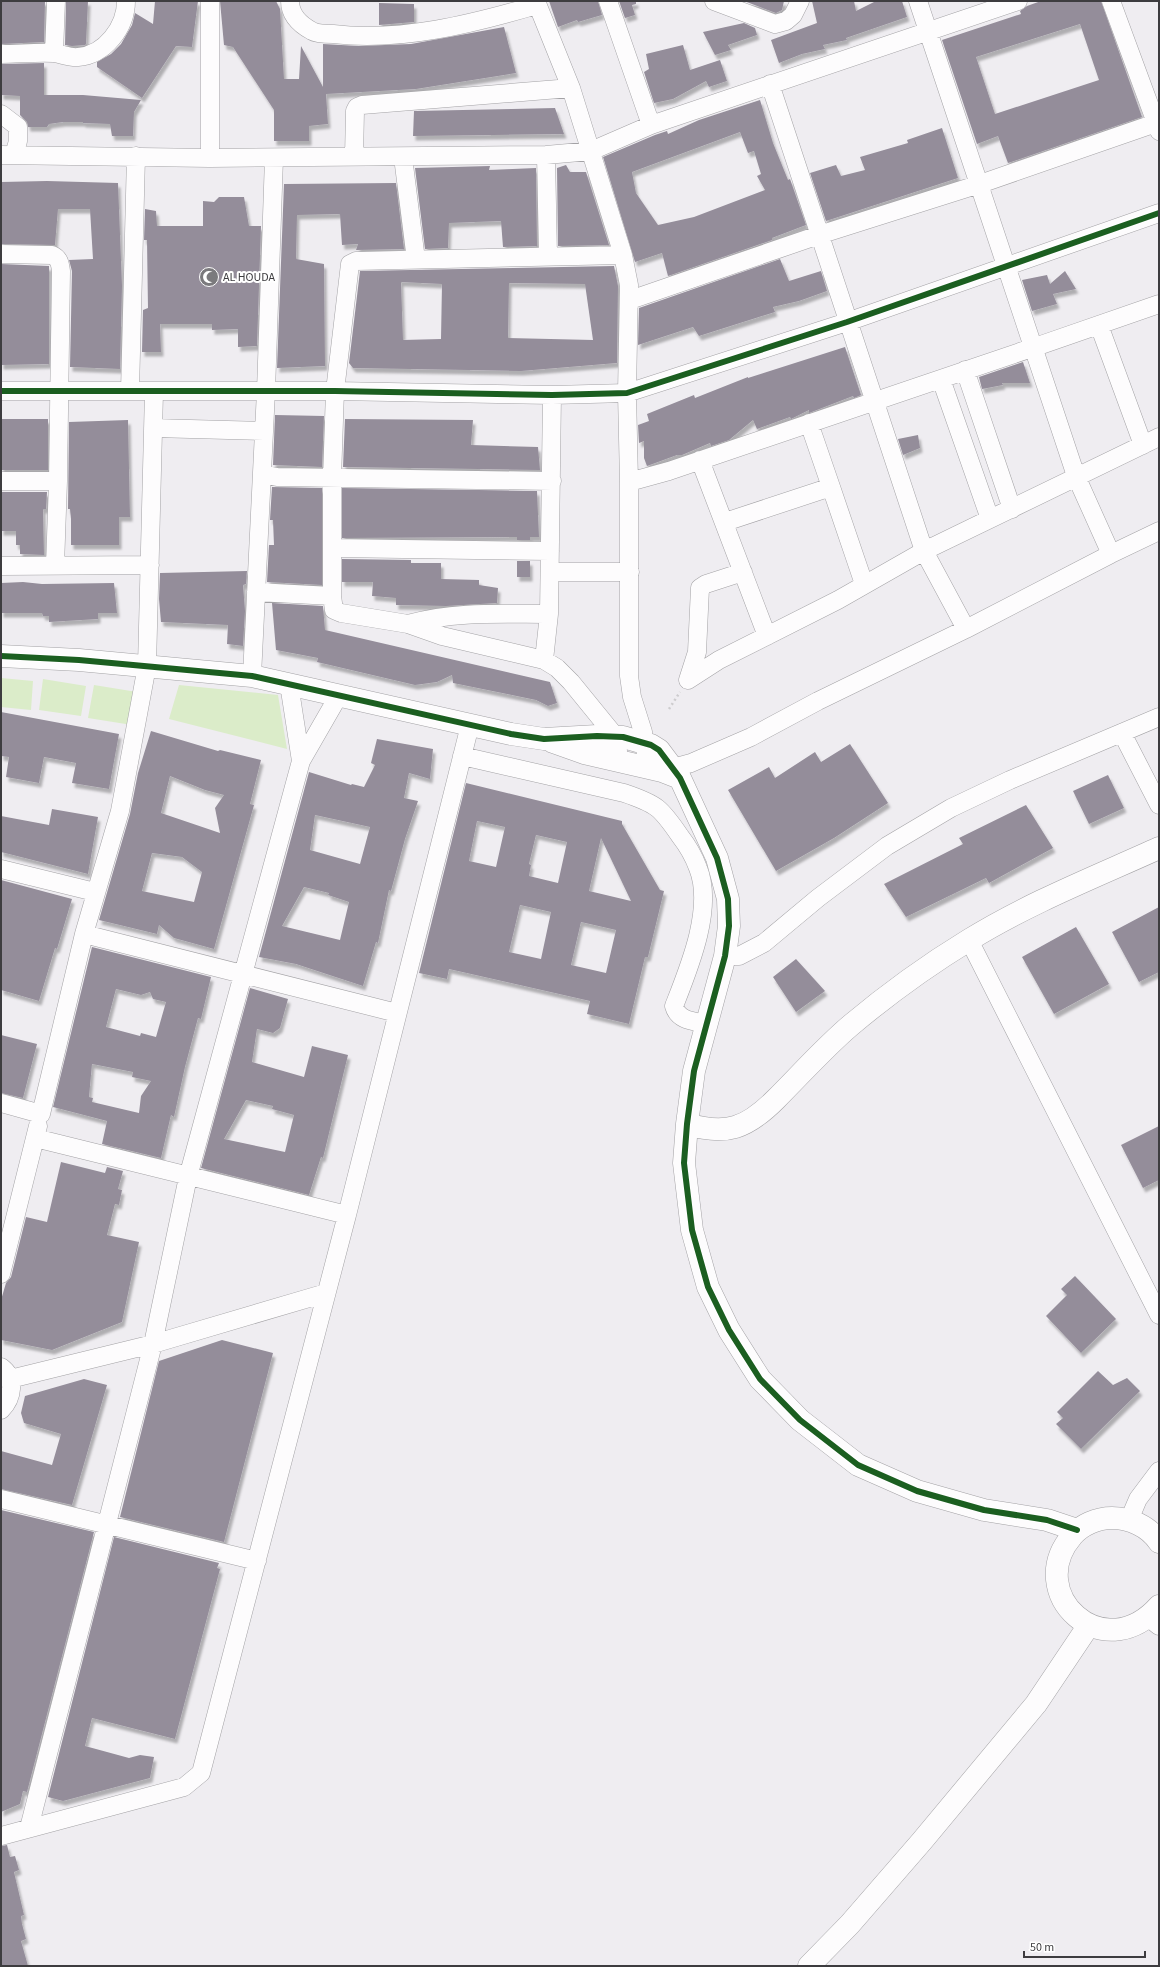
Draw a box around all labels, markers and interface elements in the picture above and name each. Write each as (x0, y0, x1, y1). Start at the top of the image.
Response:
mosque icon: AL HOUDA (198, 266, 220, 288)
place label: AL HOUDA (223, 269, 276, 286)
scale bar (1024, 1933, 1145, 1959)
text: 50 m (1030, 1939, 1054, 1956)

